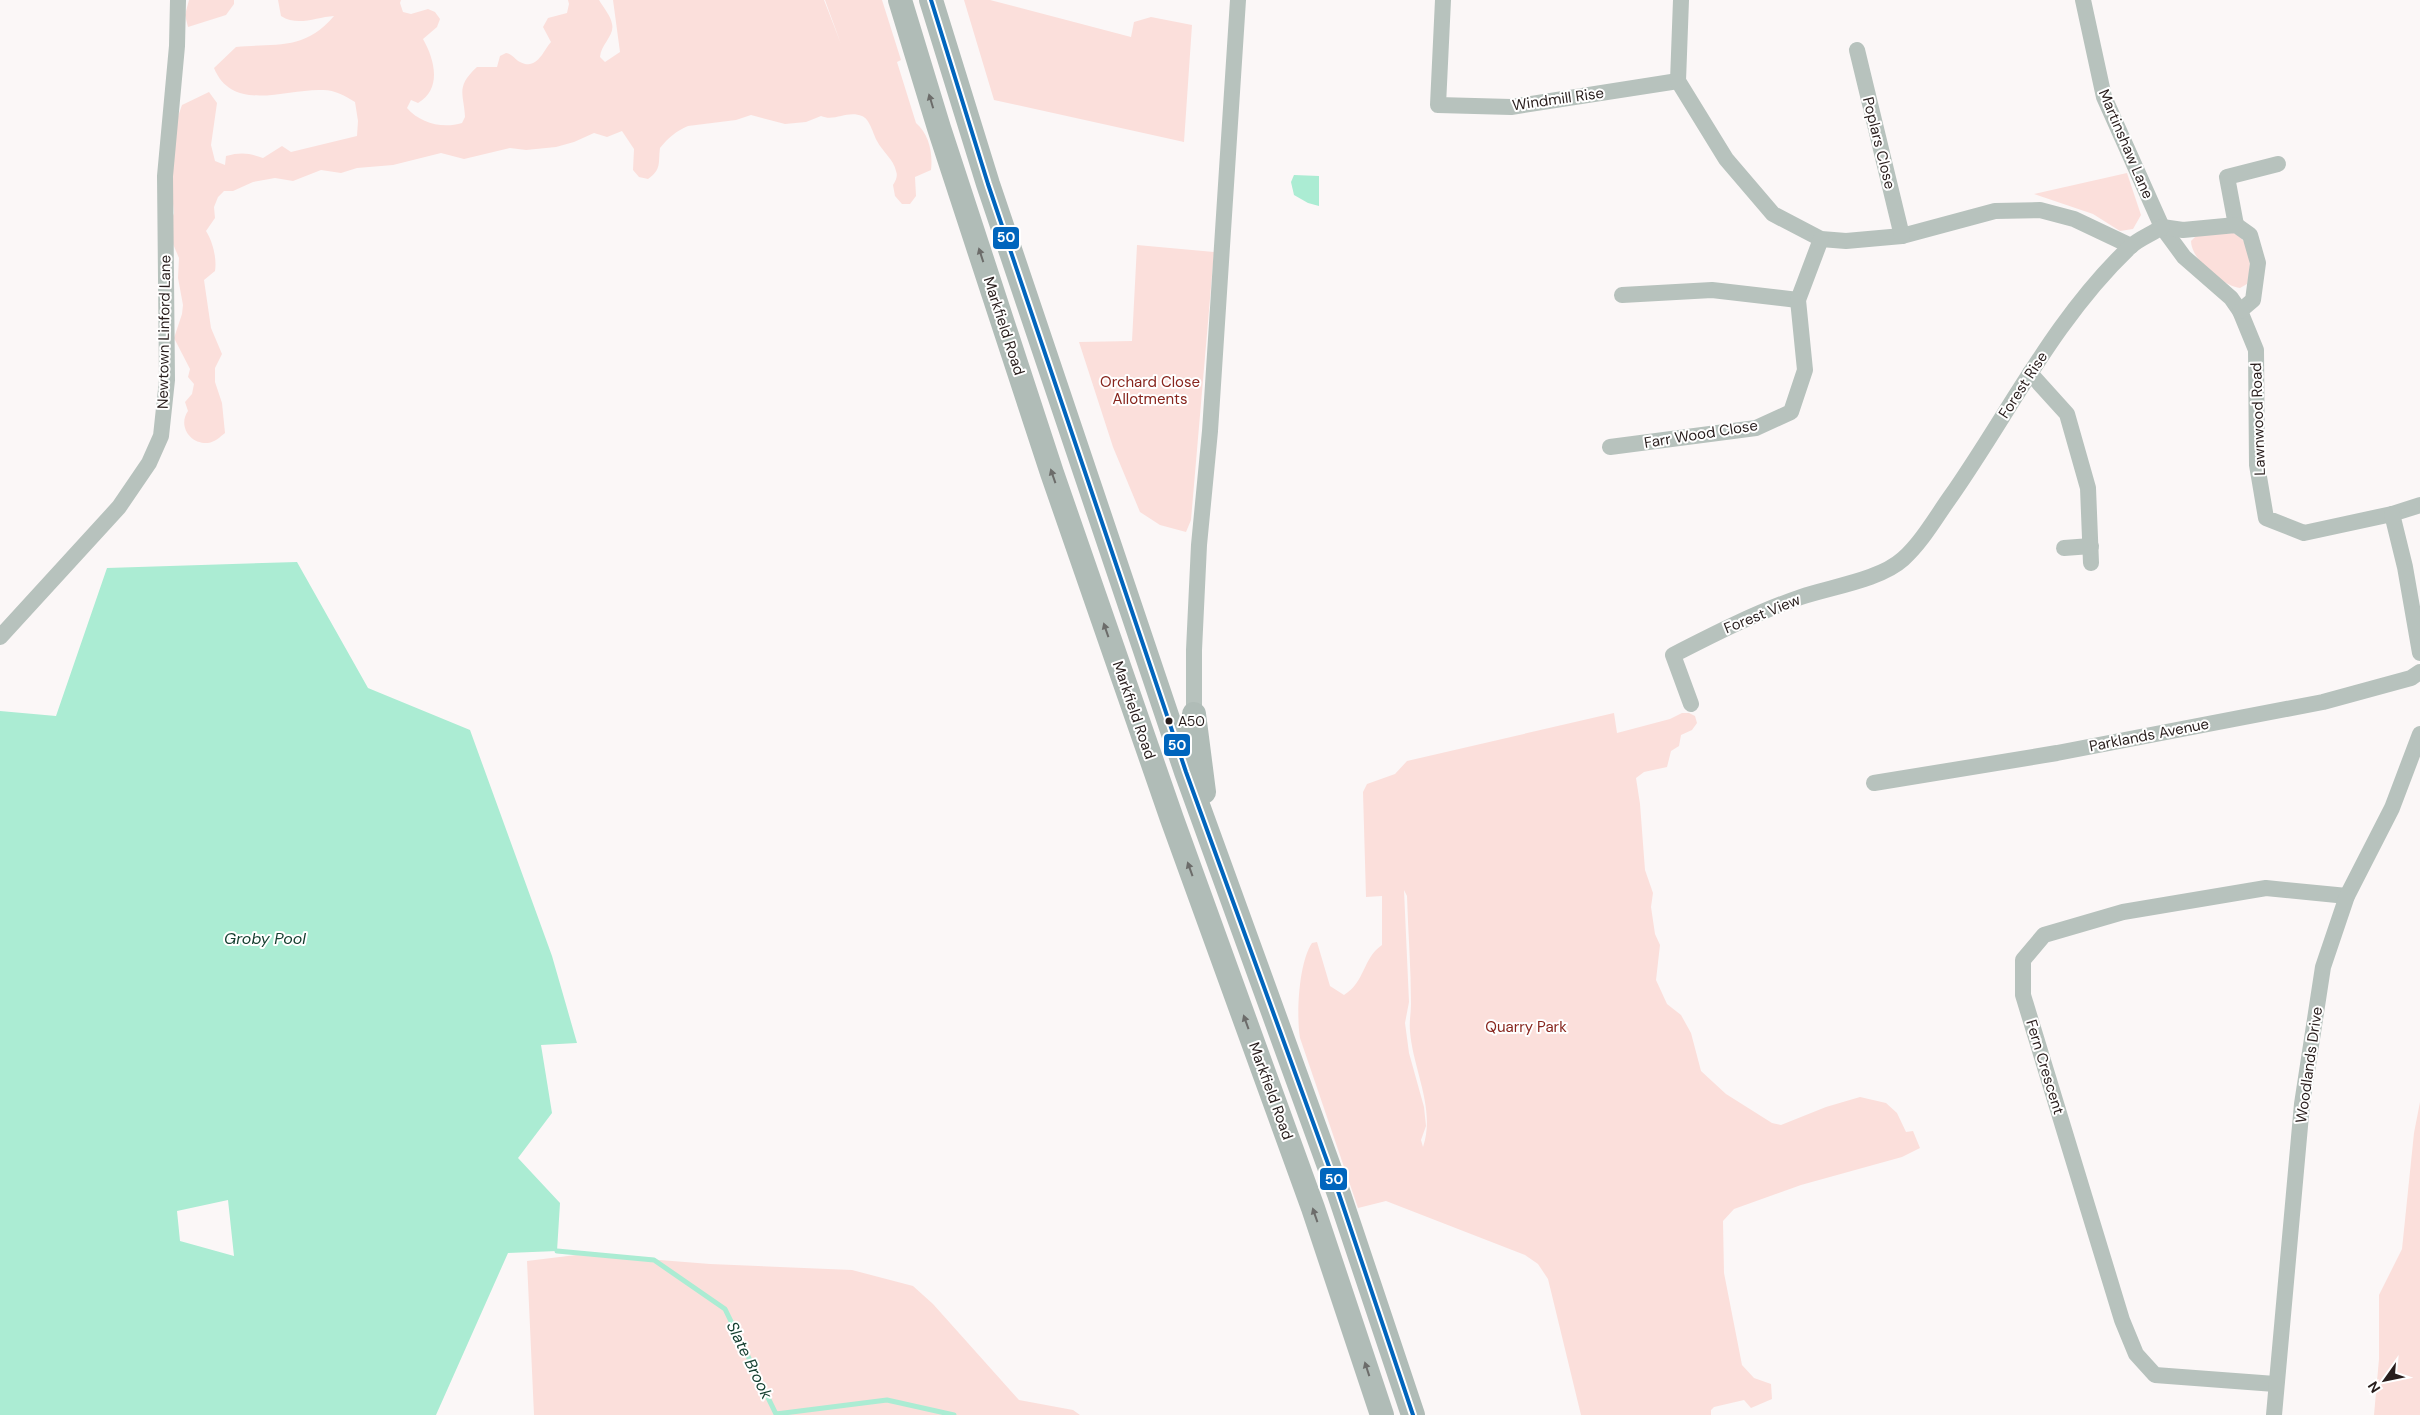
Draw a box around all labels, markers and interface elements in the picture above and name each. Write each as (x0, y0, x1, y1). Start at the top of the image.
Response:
street label: Windmill Rise (1511, 83, 1605, 115)
street label: Martinshaw Lane (2094, 86, 2158, 202)
one-way arrow (926, 93, 934, 108)
street label: Poplars Close (1858, 95, 1900, 191)
line badge: 50 (992, 226, 1020, 250)
text: 50 (997, 228, 1015, 246)
one-way arrow (976, 248, 984, 263)
street label: Newtown Linford Lane (153, 255, 175, 409)
street label: Markfield Road (979, 274, 1029, 378)
street label: Forest Rise (1994, 348, 2052, 422)
street label: Lawnwood Road (2246, 362, 2270, 476)
park label: Orchard Close Allotments (1100, 372, 1200, 409)
street label: Farr Wood Close (1643, 415, 1759, 453)
one-way arrow (1049, 469, 1056, 484)
street label: Forest View (1721, 589, 1804, 638)
one-way arrow (1102, 622, 1110, 637)
street label: Markfield Road (1108, 658, 1160, 762)
place label: A50 (1178, 712, 1205, 730)
street label: Parklands Avenue (2087, 714, 2211, 756)
marker: A50 (1164, 716, 1174, 726)
line badge: 50 (1163, 733, 1191, 757)
text: 50 (1168, 736, 1186, 754)
one-way arrow (1186, 862, 1193, 877)
water label: Groby Pool (224, 928, 306, 949)
street label: Woodlands Drive (2291, 1005, 2327, 1125)
one-way arrow (1242, 1014, 1250, 1029)
park label: Quarry Park (1485, 1017, 1567, 1037)
street label: Fern Crescent (2021, 1017, 2069, 1117)
street label: Markfield Road (1244, 1039, 1298, 1143)
line badge: 50 (1319, 1167, 1348, 1191)
text: 50 (1325, 1170, 1343, 1188)
one-way arrow (1311, 1207, 1319, 1222)
water label: Slate Brook (722, 1318, 778, 1403)
north arrow (2360, 1355, 2410, 1405)
one-way arrow (1363, 1361, 1370, 1376)
text: N (2364, 1378, 2384, 1396)

